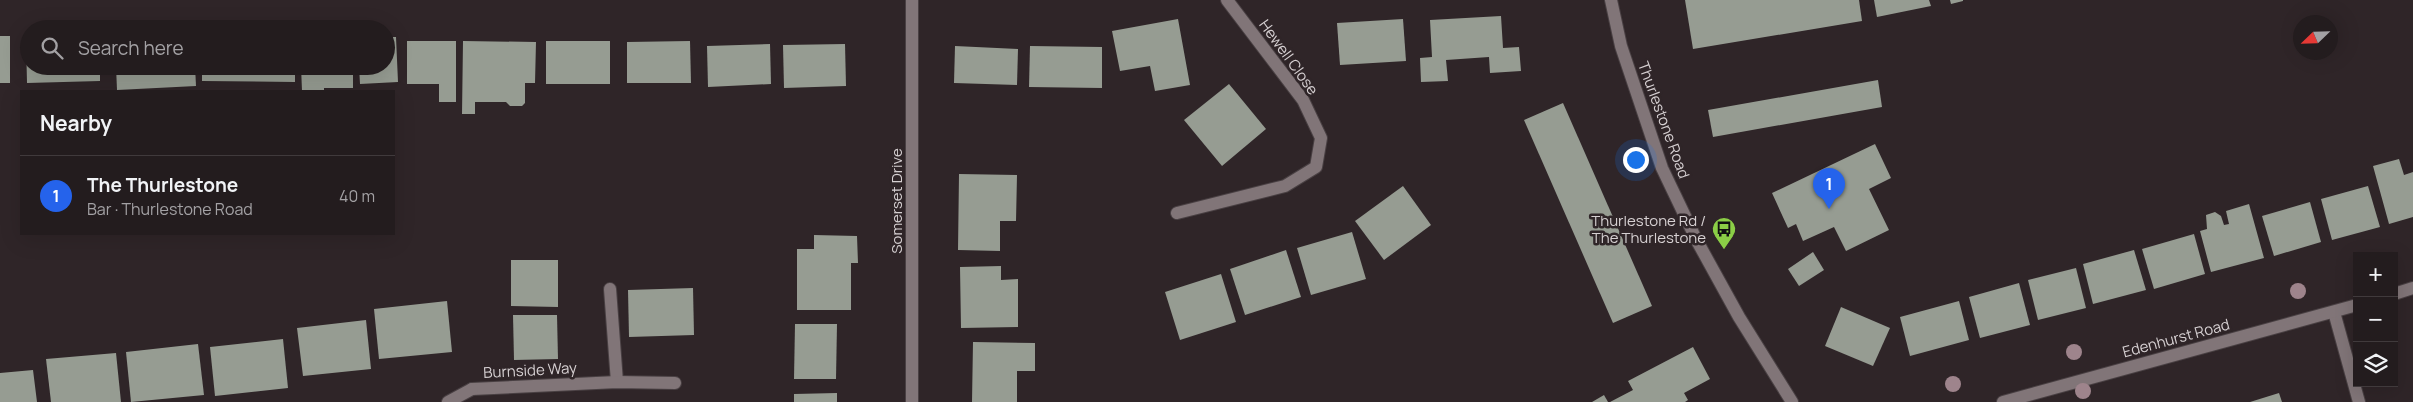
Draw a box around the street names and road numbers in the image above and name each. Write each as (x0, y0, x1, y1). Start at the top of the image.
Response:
street label: Hewell Close (1255, 15, 1324, 99)
street label: Thurlestone Road (1633, 59, 1695, 181)
street label: Somerset Drive (886, 148, 907, 254)
street label: Edenhurst Road (2120, 314, 2232, 362)
street label: Burnside Way (483, 357, 577, 383)

